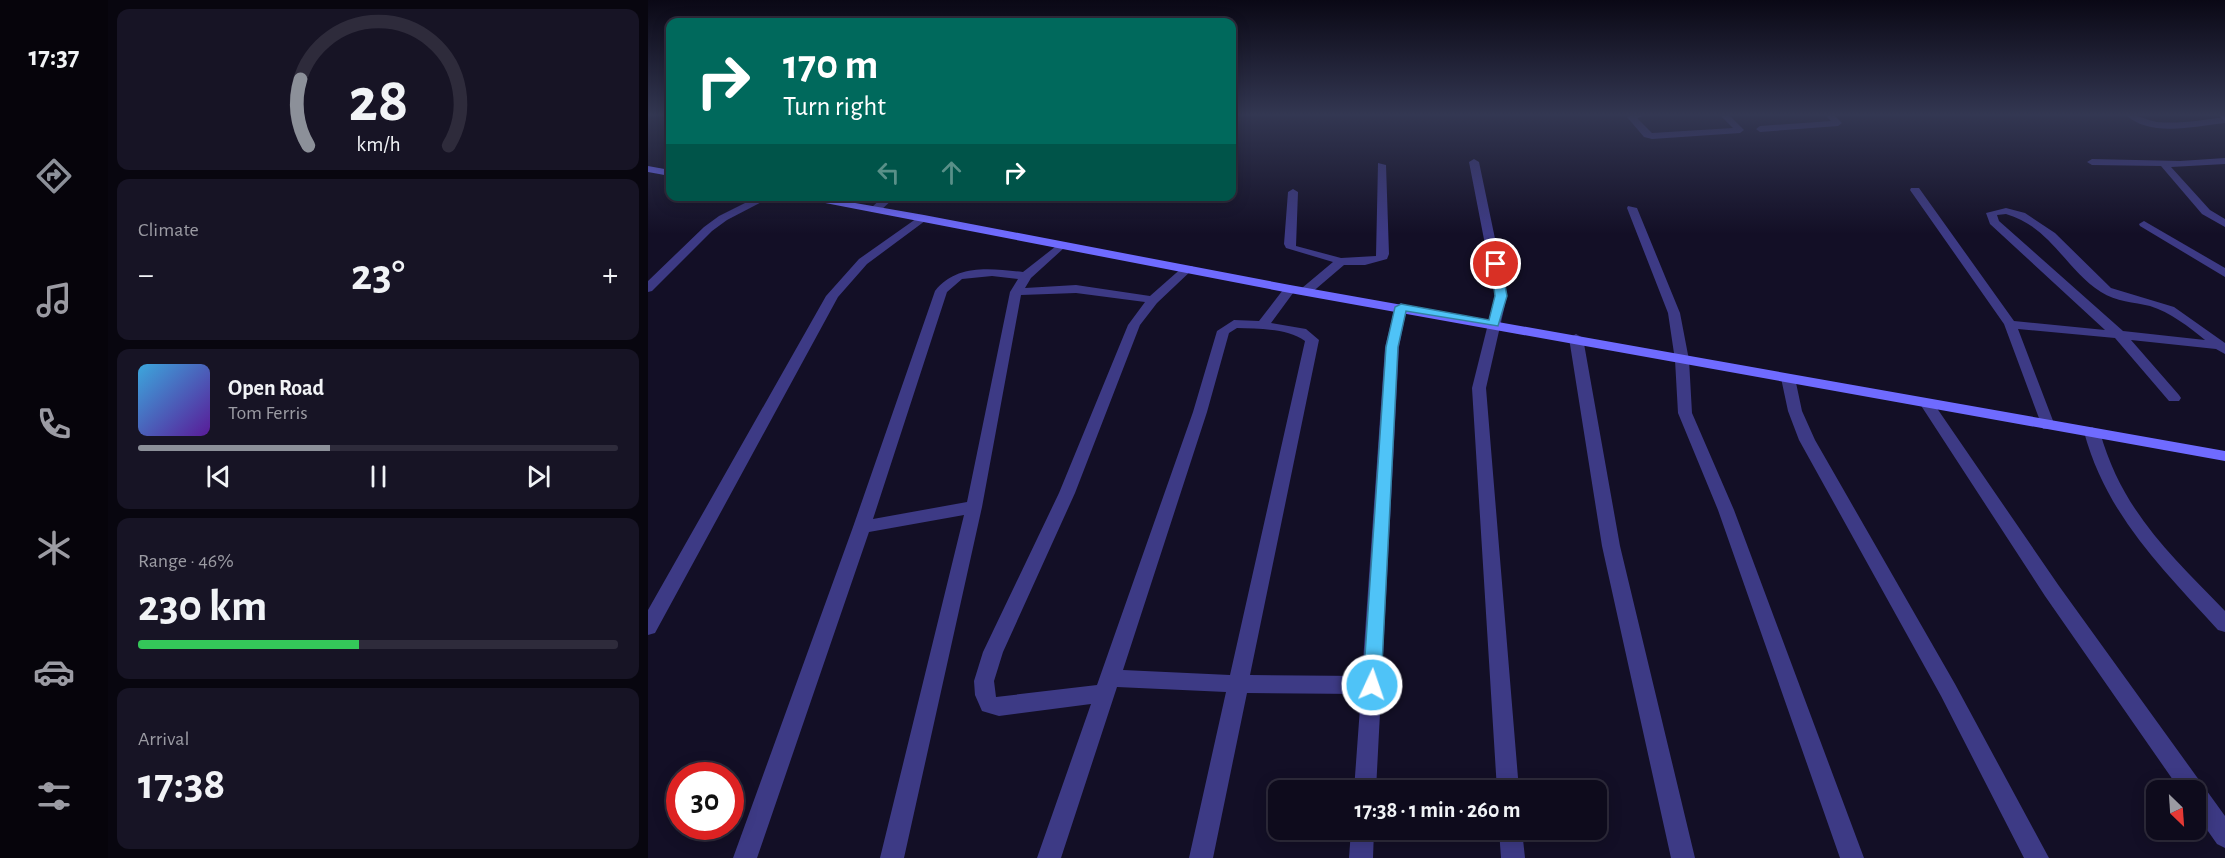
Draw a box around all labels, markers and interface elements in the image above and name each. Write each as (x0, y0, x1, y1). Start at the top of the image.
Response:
icon: right (684, 42, 762, 120)
text: 17:37 (29, 43, 79, 70)
text: 170 m (783, 44, 878, 86)
text: 28 (348, 71, 408, 133)
text: Turn right (783, 93, 886, 120)
text: km/h (356, 135, 400, 156)
icon: directions (33, 155, 75, 197)
icon: left (872, 156, 905, 189)
icon: ahead (935, 156, 968, 189)
icon: right (998, 156, 1031, 189)
text: Climate (138, 220, 199, 240)
pin (1470, 238, 1521, 289)
icon: arrive (1479, 247, 1512, 280)
text: 23° (351, 253, 405, 298)
text: − (138, 259, 154, 292)
text: + (602, 259, 618, 292)
icon: music (33, 279, 75, 321)
text: Open Road (228, 377, 324, 399)
icon: phone (33, 403, 75, 445)
text: Tom Ferris (228, 403, 308, 423)
icon: previous (202, 460, 235, 493)
icon: pause (362, 460, 395, 493)
icon: next (522, 460, 555, 493)
icon: climate (33, 527, 75, 569)
text: Range · 46% (138, 551, 234, 571)
text: 230 km (138, 584, 267, 629)
icon: car (33, 651, 75, 693)
position arrow (1340, 653, 1404, 717)
text: Arrival (138, 729, 189, 749)
text: 17:38 (138, 762, 226, 807)
speed limit sign: 30 (666, 762, 744, 840)
icon: filters (33, 775, 75, 817)
north arrow (2146, 780, 2206, 840)
map controls (2146, 780, 2206, 840)
text: 17:38 · 1 min · 260 m (1354, 799, 1521, 821)

